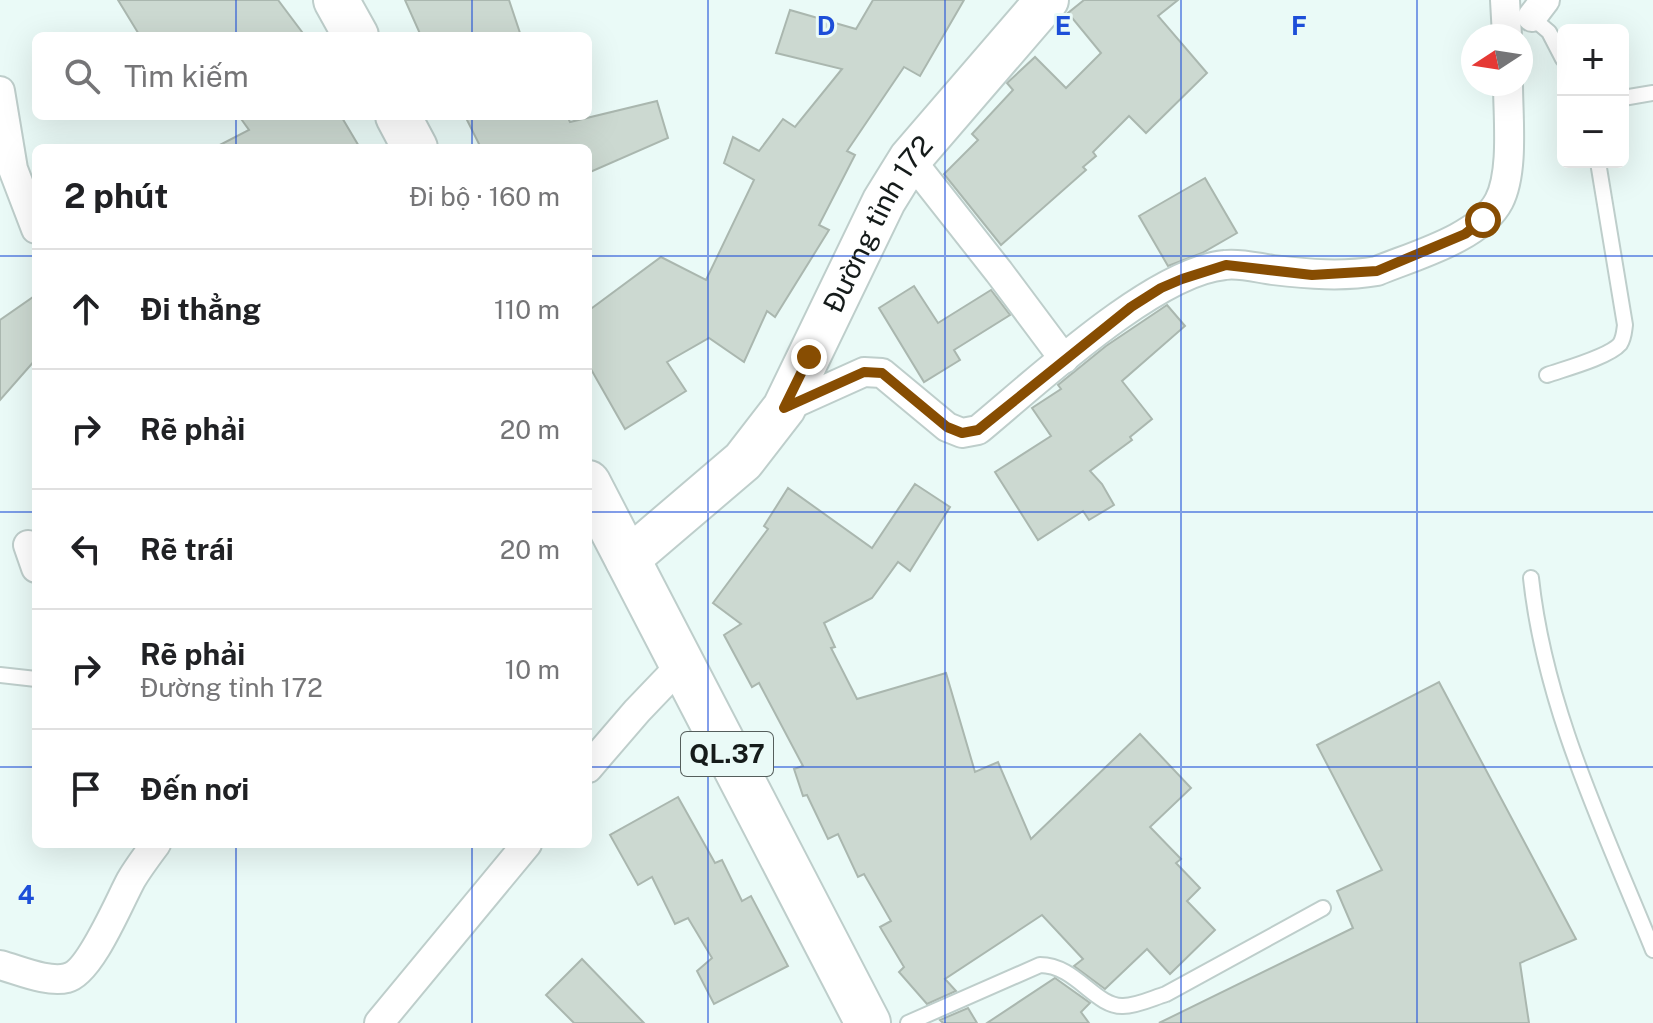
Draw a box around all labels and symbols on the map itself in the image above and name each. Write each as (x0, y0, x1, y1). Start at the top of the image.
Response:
text: D (817, 10, 835, 41)
text: E (1055, 10, 1071, 41)
text: F (1291, 10, 1307, 41)
north arrow (1461, 24, 1533, 96)
street label: Đường tỉnh 172 (816, 129, 939, 318)
route start (1465, 202, 1501, 238)
route end (791, 339, 827, 375)
road number: QL.37 (681, 732, 773, 776)
text: 4 (17, 879, 35, 910)

